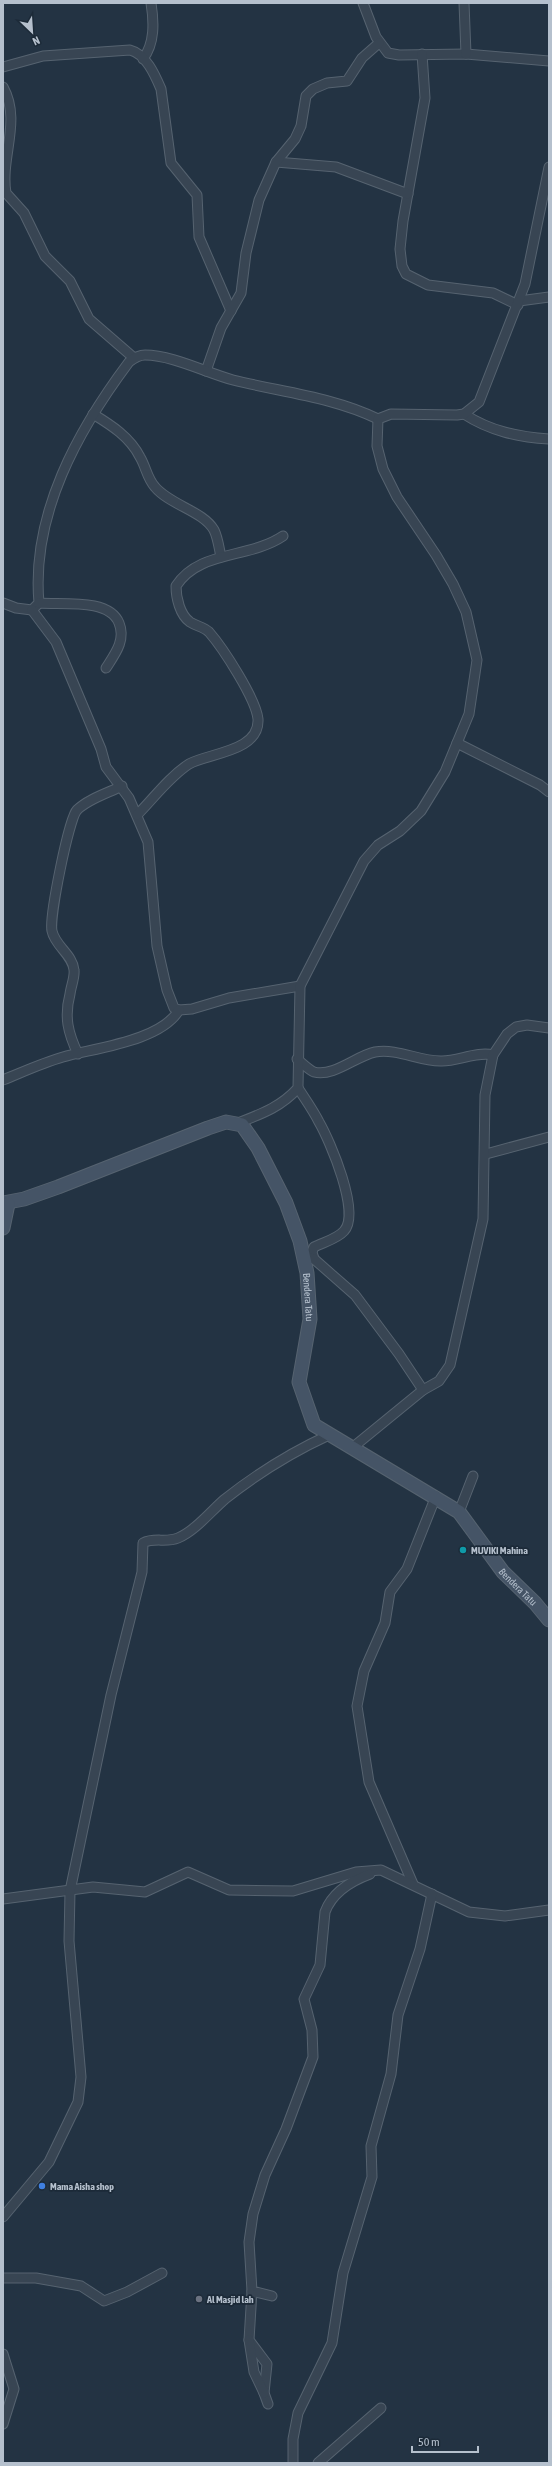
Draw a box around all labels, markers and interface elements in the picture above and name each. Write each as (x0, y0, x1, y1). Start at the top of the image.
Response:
north arrow (12, 12, 52, 52)
text: N (31, 34, 42, 48)
street label: Bendera Tatu (302, 1273, 316, 1322)
marker: MUVIKI Mahina (458, 1545, 468, 1555)
place label: MUVIKI Mahina (471, 1545, 528, 1556)
street label: Bendera Tatu (497, 1566, 539, 1608)
marker: Mama Aisha shop (37, 2181, 47, 2191)
place label: Mama Aisha shop (50, 2181, 114, 2192)
marker: Al Masjid lah (194, 2294, 204, 2304)
place label: Al Masjid lah (206, 2294, 254, 2305)
scale bar (412, 2428, 478, 2454)
text: 50 m (418, 2435, 440, 2449)

